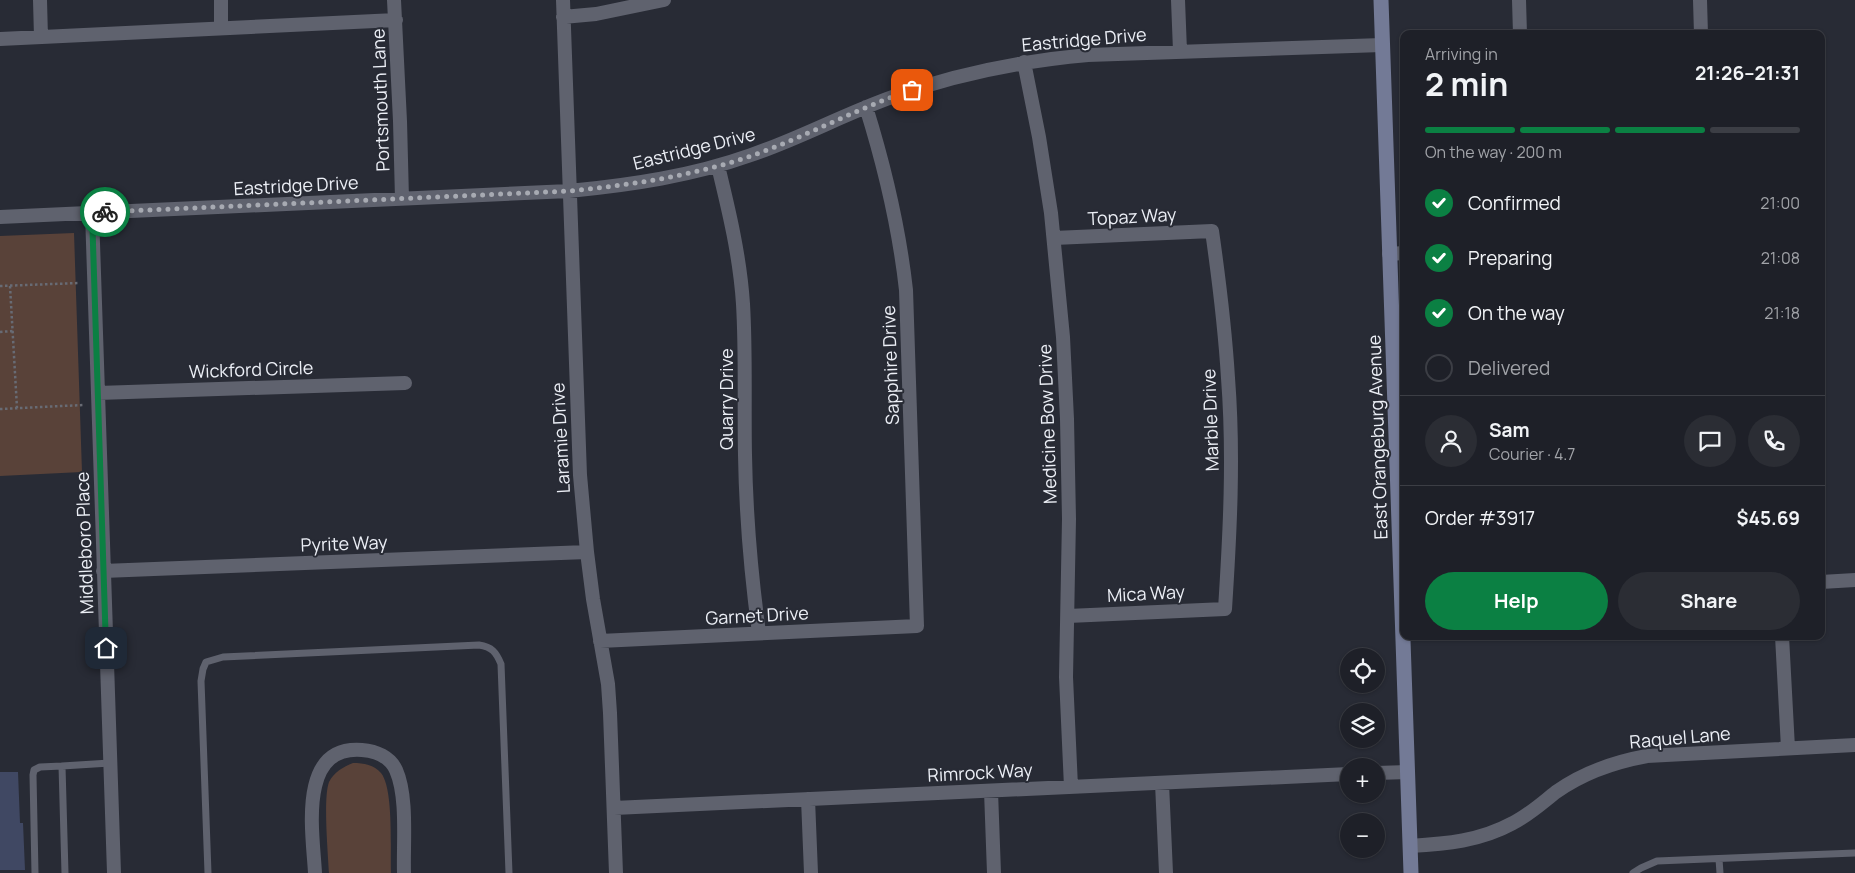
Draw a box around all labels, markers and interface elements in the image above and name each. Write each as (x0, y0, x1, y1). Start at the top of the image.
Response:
street label: Eastridge Drive (1021, 22, 1147, 56)
street label: Portsmouth Lane (366, 28, 394, 172)
text: Arriving in (1425, 43, 1498, 65)
text: 21:26–21:31 (1695, 60, 1800, 86)
text: 2 min (1425, 62, 1508, 106)
pin (891, 69, 933, 111)
icon: bag (898, 76, 926, 104)
street label: Eastridge Drive (630, 121, 758, 175)
text: On the way · 200 m (1425, 141, 1562, 163)
street label: Eastridge Drive (233, 170, 359, 200)
courier (80, 187, 130, 237)
icon: check (1425, 189, 1453, 217)
text: Confirmed (1468, 190, 1561, 216)
text: 21:00 (1760, 192, 1800, 214)
icon: bike (91, 198, 119, 226)
street label: Topaz Way (1087, 202, 1177, 230)
icon: check (1425, 244, 1453, 272)
text: Preparing (1468, 245, 1553, 271)
text: 21:08 (1761, 247, 1800, 269)
icon: check (1425, 299, 1453, 327)
text: On the way (1468, 300, 1565, 326)
text: 21:18 (1764, 302, 1800, 324)
street label: Sapphire Drive (876, 305, 904, 425)
street label: East Orangeburg Avenue (1361, 334, 1393, 540)
street label: Medicine Bow Drive (1032, 344, 1062, 504)
street label: Quarry Drive (714, 348, 738, 450)
street label: Wickford Circle (188, 355, 314, 383)
text: Delivered (1468, 355, 1550, 381)
street label: Marble Drive (1196, 368, 1224, 472)
street label: Laramie Drive (545, 382, 575, 494)
button: person (1425, 415, 1477, 467)
button: chat (1684, 415, 1736, 467)
button: phone (1748, 415, 1800, 467)
text: Sam (1489, 417, 1530, 443)
text: Courier · 4.7 (1489, 443, 1575, 465)
street label: Middleboro Place (70, 471, 98, 615)
text: Order #3917 (1425, 505, 1535, 531)
text: $45.69 (1736, 505, 1800, 531)
street label: Pyrite Way (300, 529, 388, 557)
button: Help (1425, 572, 1608, 630)
button: Share (1618, 572, 1800, 630)
street label: Mica Way (1107, 579, 1186, 607)
street label: Garnet Drive (705, 600, 809, 630)
pin (85, 627, 127, 669)
icon: home (92, 634, 120, 662)
map controls (1340, 648, 1385, 858)
button: locate (1340, 648, 1385, 693)
button: layers (1340, 703, 1385, 748)
street label: Raquel Lane (1628, 721, 1732, 753)
street label: Rimrock Way (927, 757, 1034, 787)
button: + (1340, 758, 1385, 803)
button: − (1340, 813, 1385, 858)

